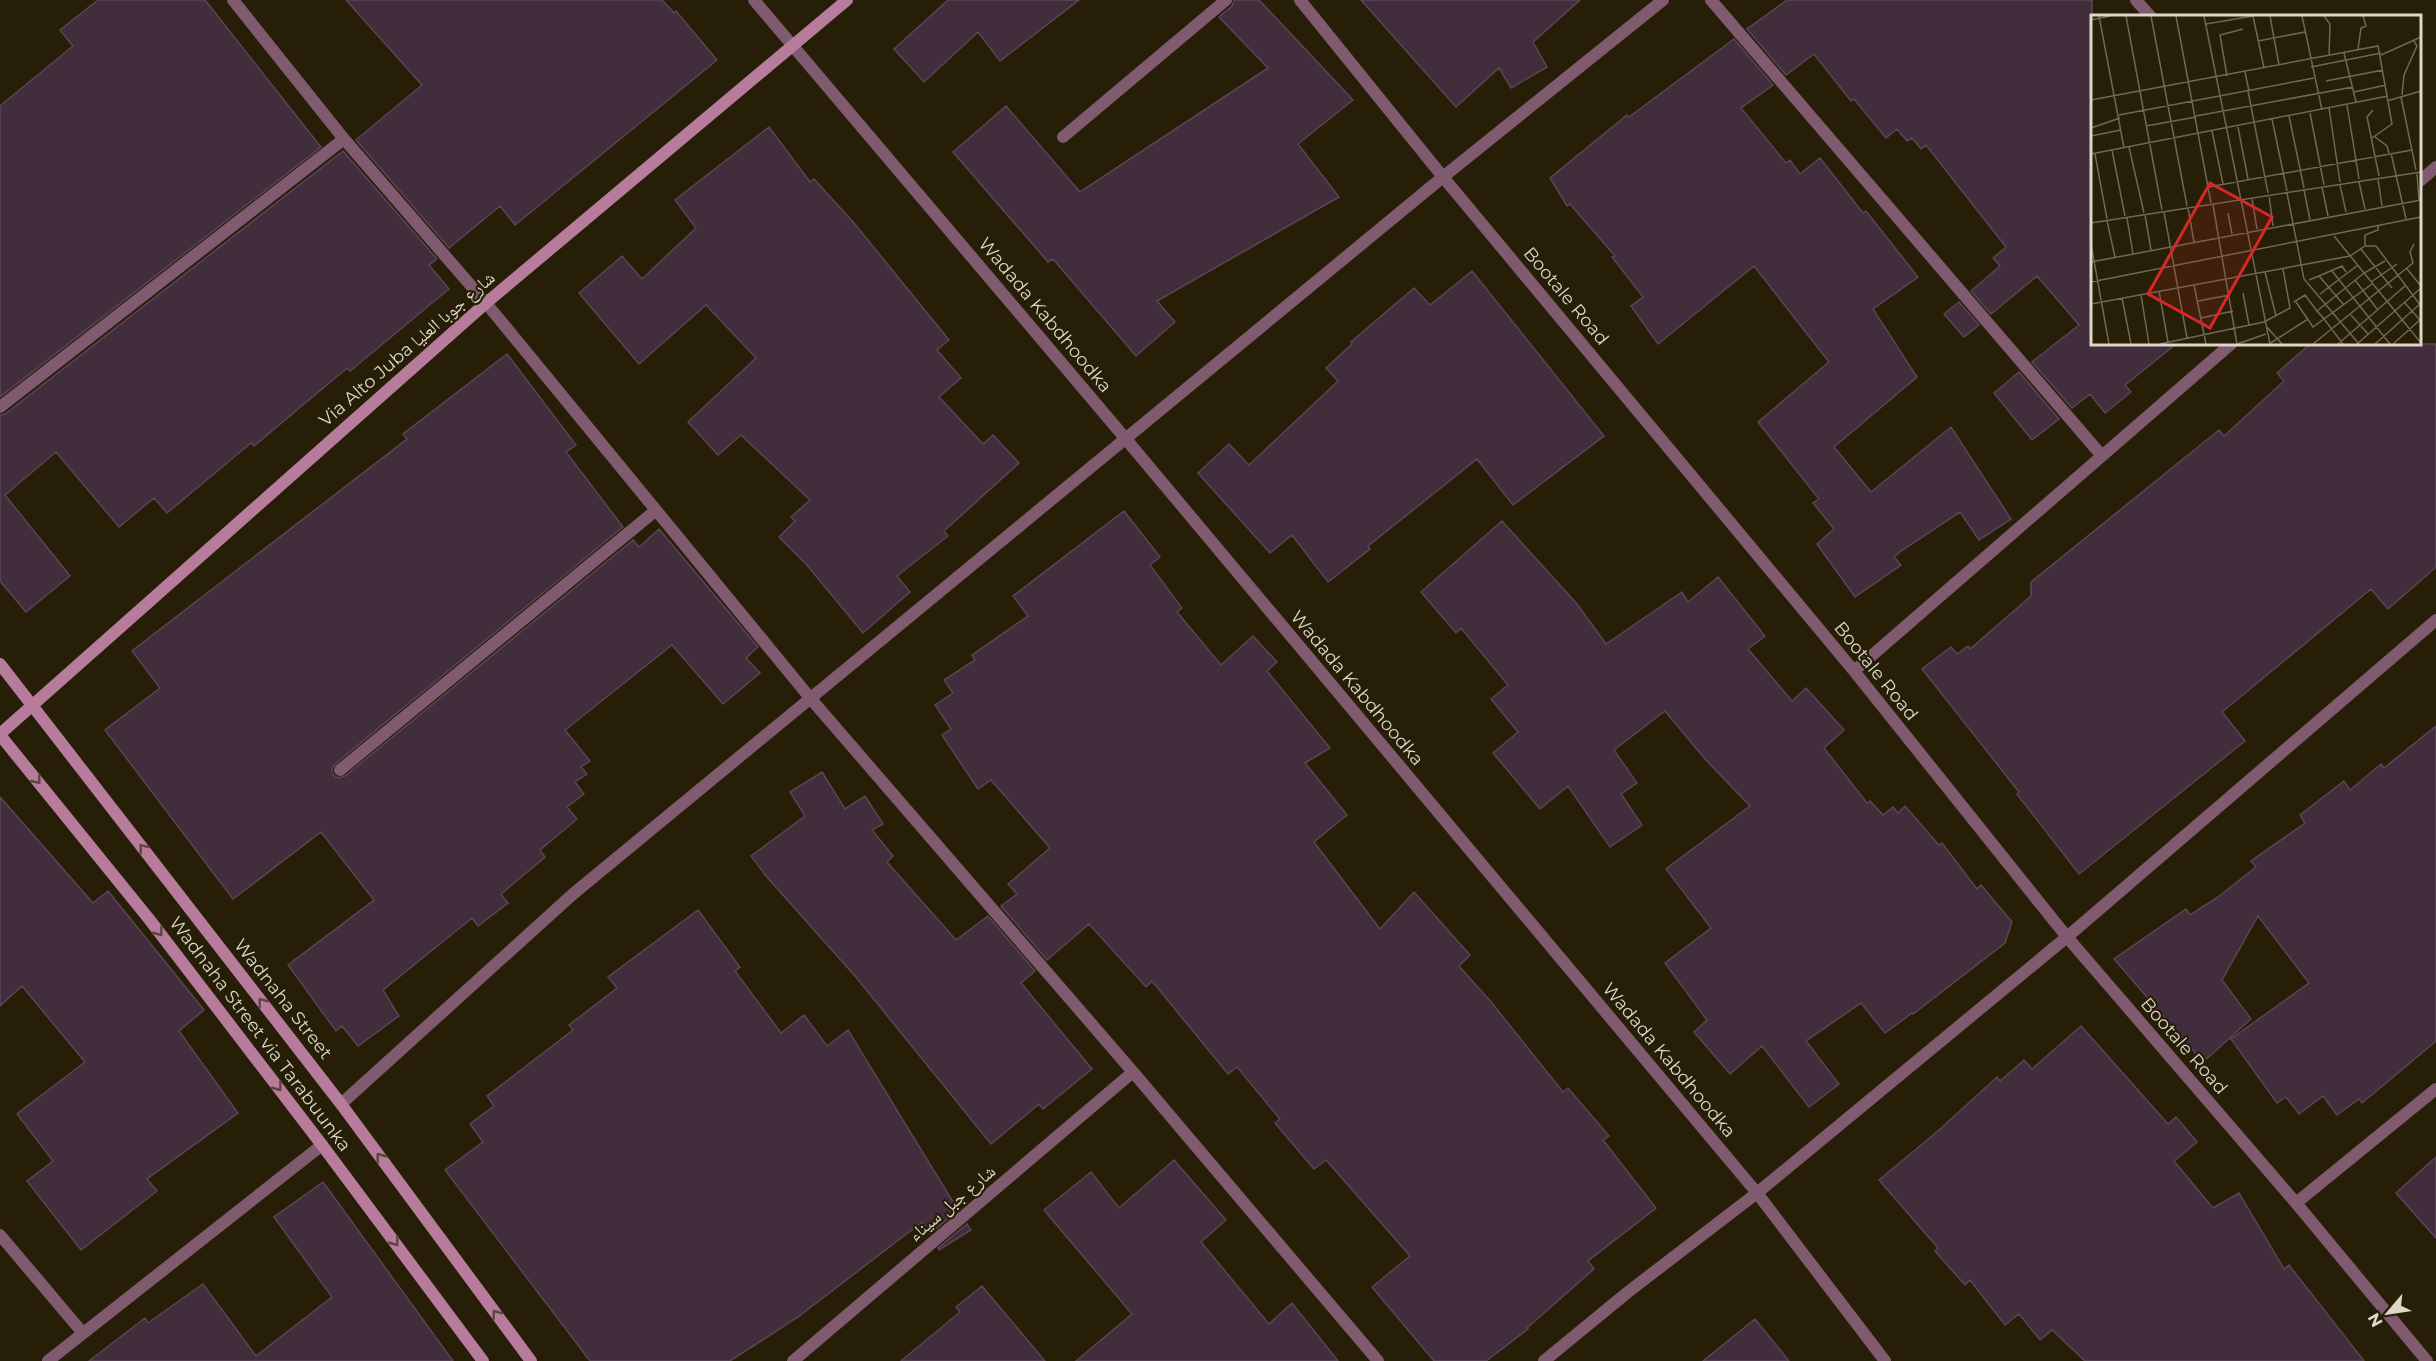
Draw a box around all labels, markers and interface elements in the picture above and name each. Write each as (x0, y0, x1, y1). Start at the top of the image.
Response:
inset map (2091, 15, 2421, 345)
street label: Wadada Kabdhoodka (974, 233, 1116, 397)
street label: Bootale Road (1519, 242, 1613, 350)
street label: Via Alto Juba شارع جوبا العليا (315, 267, 499, 431)
street label: Wadada Kabdhoodka (1286, 606, 1428, 770)
street label: Bootale Road (1829, 617, 1923, 725)
one-way arrow (29, 773, 40, 784)
one-way arrow (140, 843, 151, 854)
street label: Wadnaha Street via Tarabuunka (164, 912, 356, 1156)
one-way arrow (152, 925, 163, 936)
street label: Wadnaha Street (229, 934, 337, 1064)
street label: Wadada Kabdhoodka (1598, 978, 1740, 1142)
street label: Bootale Road (2136, 993, 2232, 1099)
one-way arrow (259, 998, 270, 1009)
one-way arrow (271, 1080, 282, 1091)
one-way arrow (377, 1153, 388, 1164)
street label: شارع جبل سيناء (904, 1160, 1000, 1246)
one-way arrow (388, 1236, 399, 1247)
north arrow (2358, 1283, 2418, 1343)
one-way arrow (493, 1310, 504, 1321)
text: N (2364, 1310, 2387, 1330)

